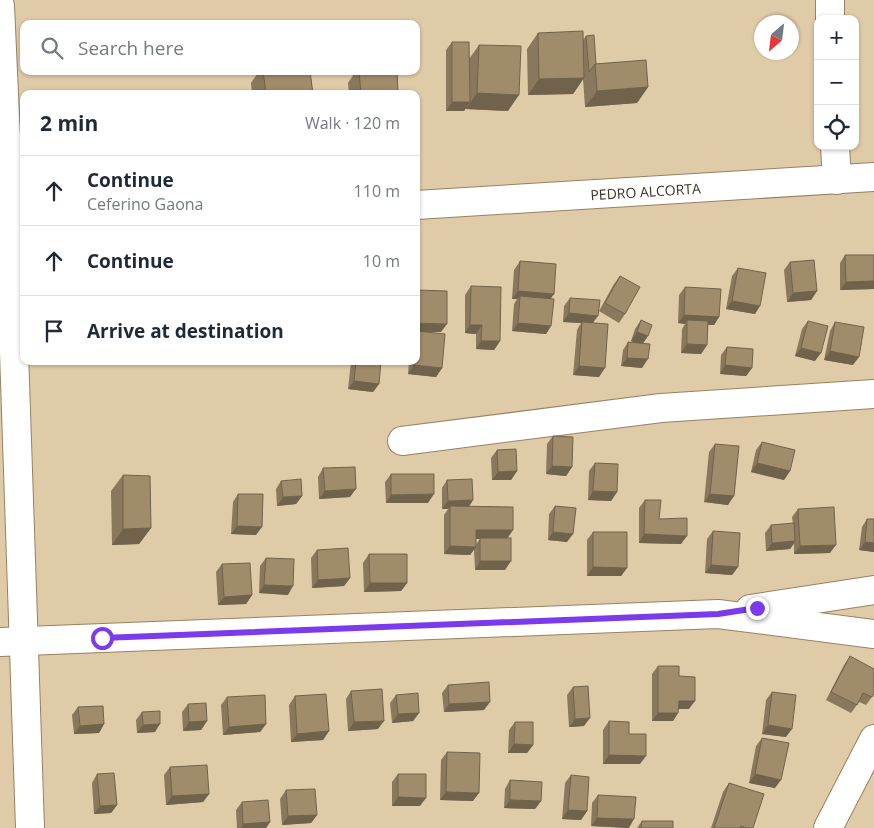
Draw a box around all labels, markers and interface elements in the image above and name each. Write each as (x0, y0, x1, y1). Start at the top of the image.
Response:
north arrow (754, 15, 799, 60)
map controls (814, 15, 859, 150)
button: + (814, 15, 859, 60)
search box (20, 20, 420, 75)
icon: search (38, 34, 66, 62)
text: Search here (78, 35, 184, 61)
button: − (814, 60, 859, 105)
button: locate (814, 105, 859, 150)
text: 2 min (40, 109, 98, 137)
text: Walk · 120 m (305, 112, 400, 134)
text: Continue (87, 167, 174, 193)
icon: ahead (40, 177, 68, 205)
street label: PEDRO ALCORTA (590, 178, 702, 204)
text: 110 m (354, 180, 400, 202)
text: Ceferino Gaona (87, 193, 203, 215)
icon: ahead (40, 247, 68, 275)
text: Continue (87, 248, 174, 274)
text: 10 m (363, 250, 400, 272)
icon: arrive (40, 317, 68, 345)
text: Arrive at destination (87, 318, 284, 344)
route end (746, 597, 769, 620)
route start (91, 627, 114, 650)

